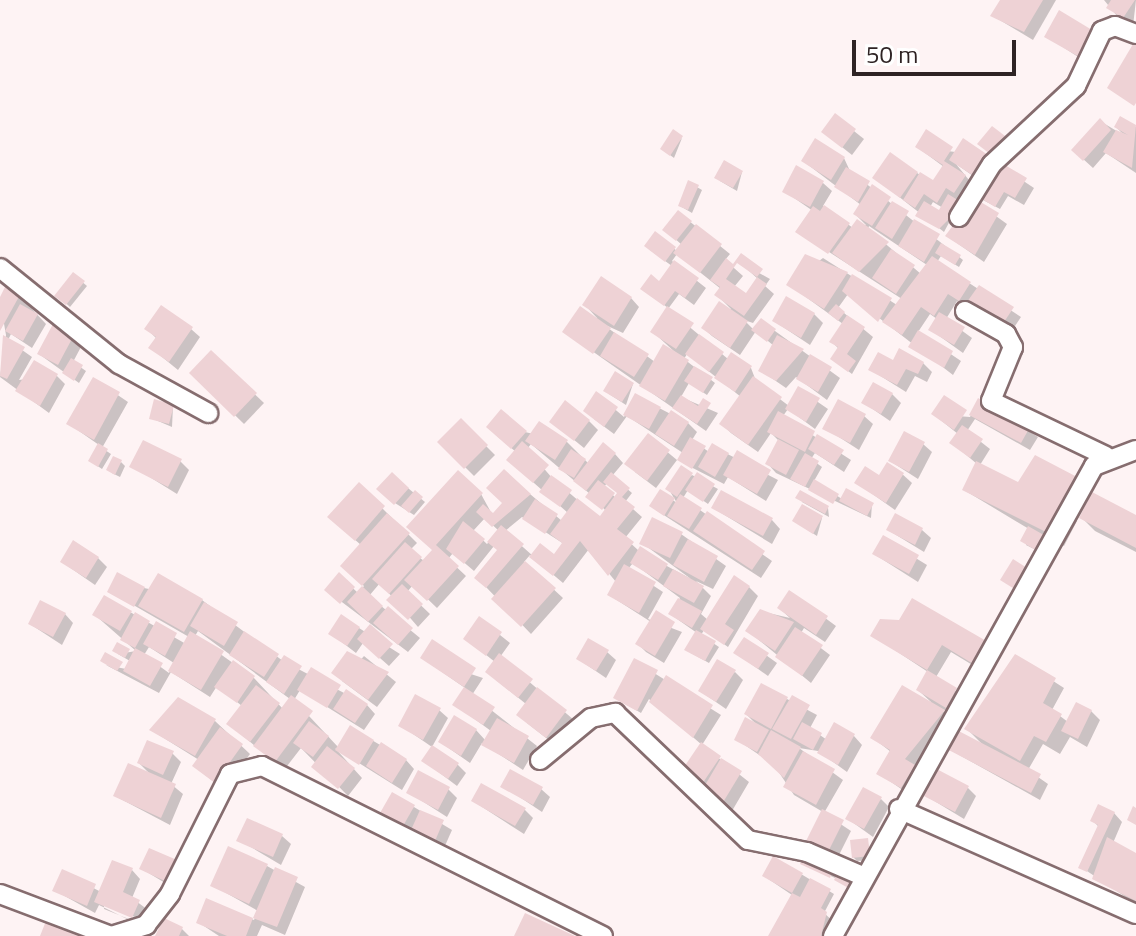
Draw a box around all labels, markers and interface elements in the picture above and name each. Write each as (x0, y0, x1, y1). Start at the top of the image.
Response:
scale bar (856, 24, 1020, 74)
text: 50 m (866, 36, 918, 72)

